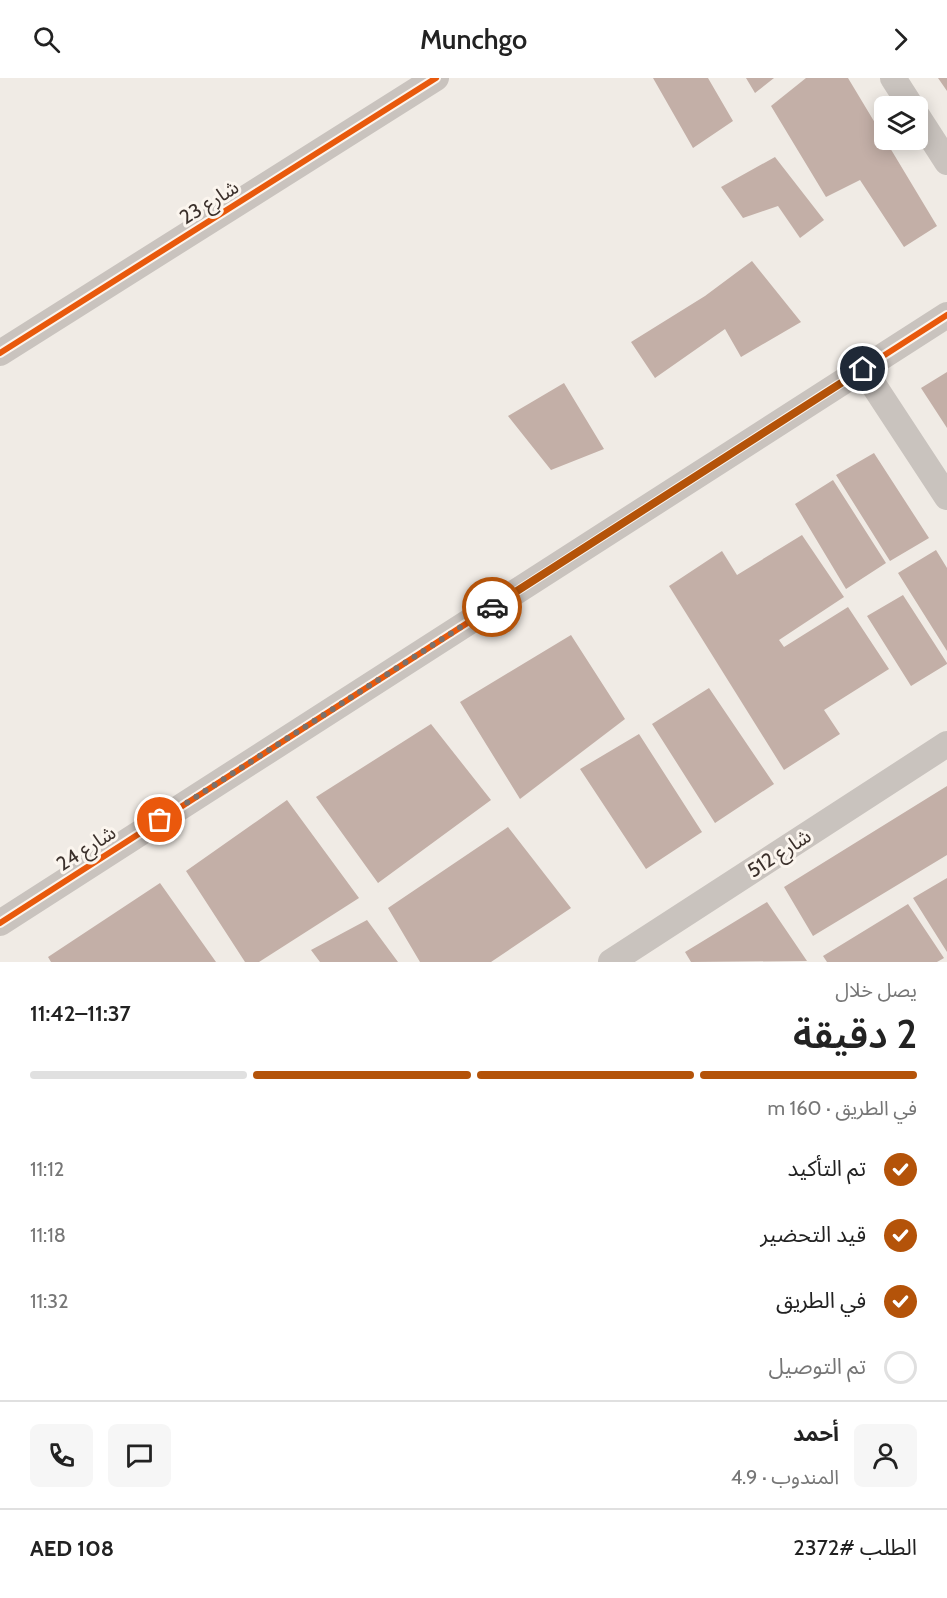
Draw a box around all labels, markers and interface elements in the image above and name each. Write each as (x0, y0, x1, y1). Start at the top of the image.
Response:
icon: search (30, 23, 63, 56)
text: Munchgo (420, 23, 527, 56)
icon: forward (884, 23, 917, 56)
map controls (874, 96, 928, 150)
button: layers (874, 96, 928, 150)
street label: شارع 23 (175, 175, 244, 232)
pin (837, 343, 888, 394)
icon: home (846, 352, 879, 385)
courier (462, 577, 522, 637)
icon: car (476, 591, 509, 624)
pin (134, 794, 185, 845)
icon: bag (143, 803, 176, 836)
street label: شارع 24 (52, 820, 122, 878)
street label: شارع 512 (743, 824, 817, 885)
text: يصل خلال (835, 978, 917, 1002)
text: 11:37–11:42 (30, 1000, 131, 1027)
text: 2 دقيقة (793, 1010, 917, 1058)
text: في الطريق · 160 m (768, 1096, 917, 1120)
icon: check (884, 1153, 917, 1186)
text: تم التأكيد (788, 1155, 866, 1182)
text: 11:12 (30, 1157, 64, 1181)
icon: check (884, 1219, 917, 1252)
text: قيد التحضير (760, 1221, 866, 1248)
text: 11:18 (30, 1223, 66, 1247)
icon: check (884, 1285, 917, 1318)
text: في الطريق (776, 1287, 866, 1314)
text: 11:32 (30, 1289, 69, 1313)
text: تم التوصيل (768, 1353, 866, 1380)
text: أحمد (793, 1420, 839, 1447)
button: phone (30, 1424, 93, 1487)
button: chat (108, 1424, 171, 1487)
button: person (854, 1424, 917, 1487)
text: المندوب · 4.9 (731, 1465, 839, 1489)
text: الطلب #2372 (793, 1534, 917, 1561)
text: AED 108 (30, 1535, 114, 1562)

